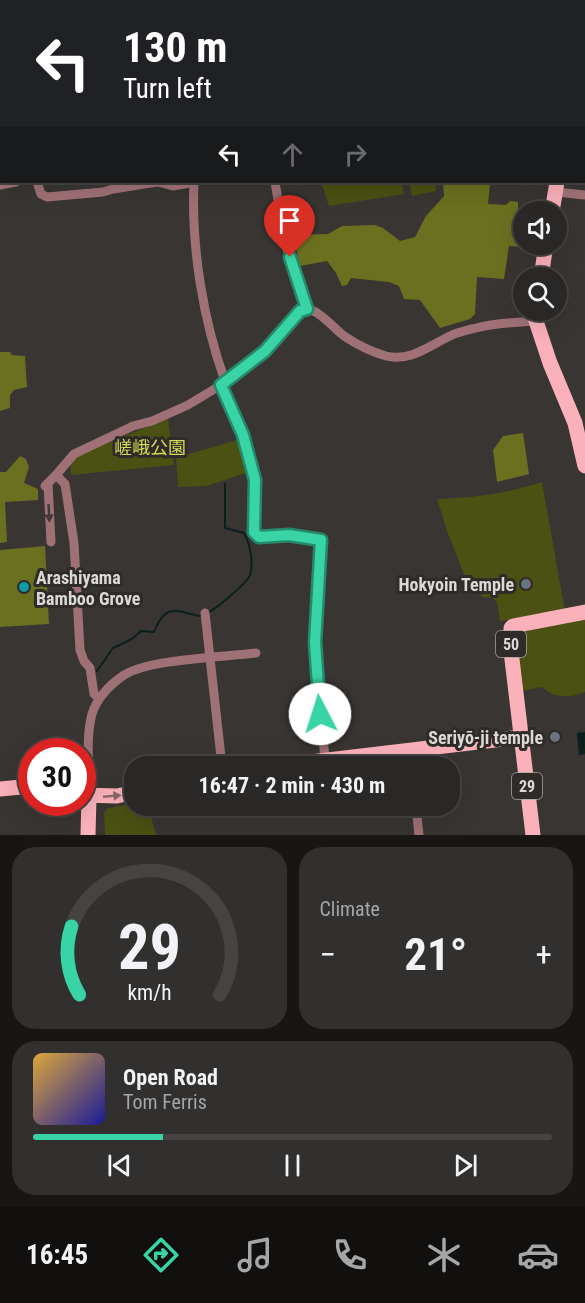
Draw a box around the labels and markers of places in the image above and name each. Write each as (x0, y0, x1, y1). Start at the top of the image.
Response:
pin (264, 195, 315, 257)
place label: Arashiyama Bamboo Grove (36, 567, 141, 609)
place label: Hokyoin Temple (399, 574, 514, 595)
marker: Hokyoin Temple (519, 577, 533, 591)
marker: Arashiyama Bamboo Grove (17, 580, 31, 594)
place label: Seriyō-ji temple (428, 727, 543, 748)
marker: Seriyō-ji temple (548, 730, 562, 744)

